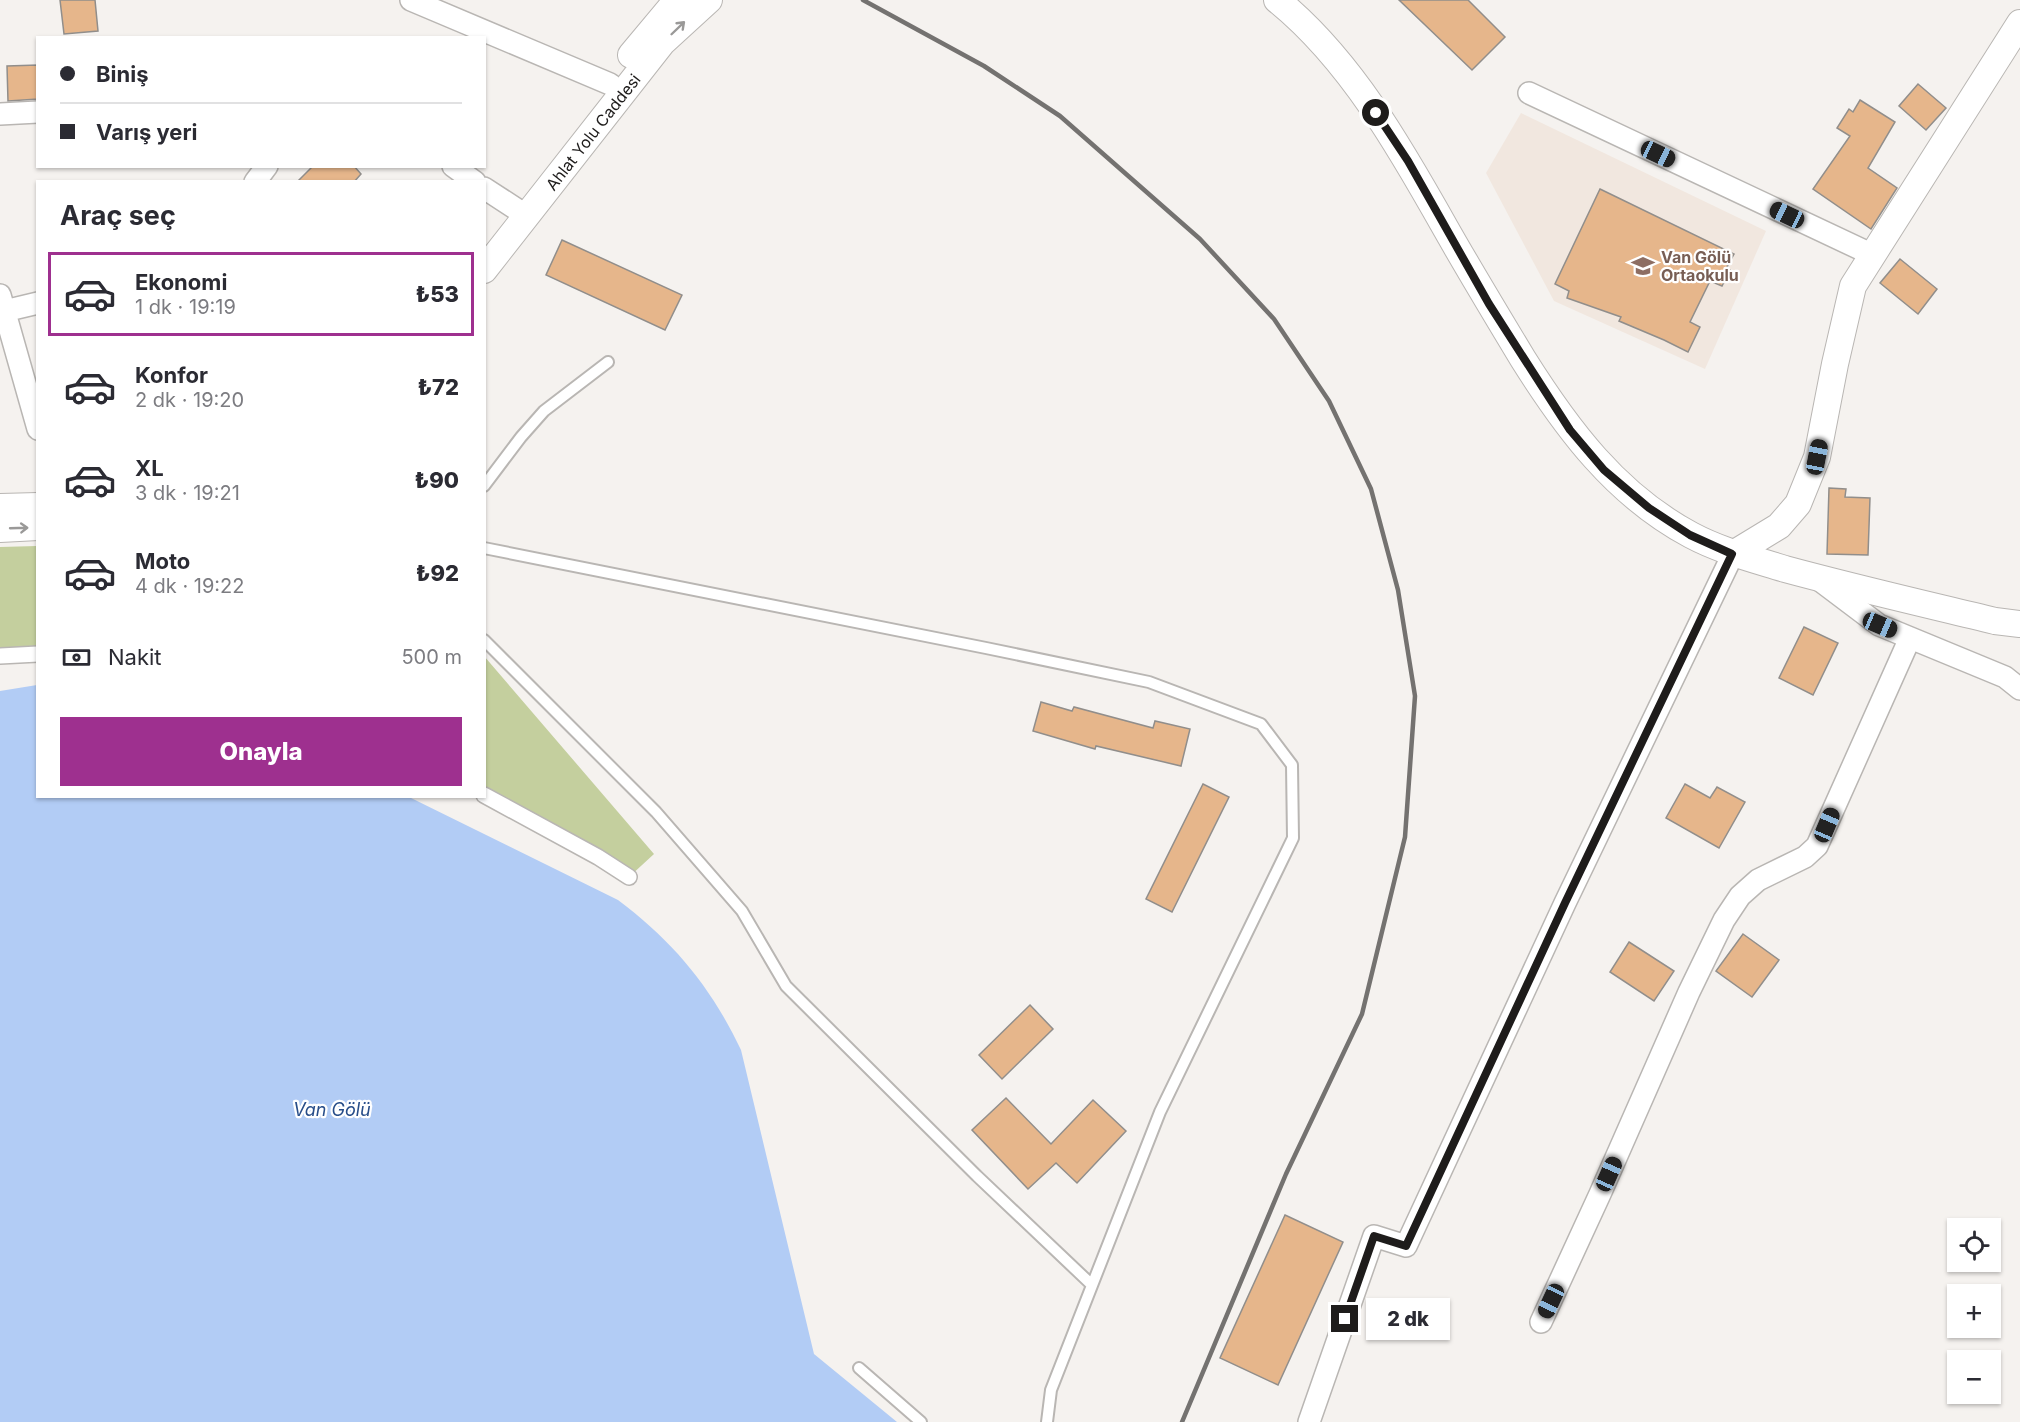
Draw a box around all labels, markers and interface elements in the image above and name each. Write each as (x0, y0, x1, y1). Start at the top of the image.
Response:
one-way arrow (671, 21, 686, 35)
text: Biniş (96, 61, 149, 87)
street label: Ahlat Yolu Caddesi (541, 70, 645, 194)
route start (1362, 99, 1389, 126)
text: Varış yeri (96, 119, 198, 145)
car (1638, 138, 1678, 170)
text: Araç seç (60, 199, 176, 232)
car (1767, 199, 1807, 231)
place label: Van Gölü Ortaokulu (1661, 247, 1739, 285)
school or university icon: Van Gölü Ortaokulu (1630, 253, 1656, 279)
icon: car (63, 267, 117, 321)
text: Ekonomi (135, 269, 227, 295)
text: ₺53 (416, 281, 459, 307)
text: 1 dk · 19:19 (135, 295, 236, 319)
icon: car (63, 360, 117, 414)
text: Konfor (135, 362, 208, 388)
text: ₺72 (417, 374, 459, 400)
text: 2 dk · 19:20 (135, 388, 244, 412)
car (1805, 438, 1829, 476)
icon: car (63, 453, 117, 507)
text: XL (135, 455, 164, 481)
text: ₺90 (415, 467, 459, 493)
text: 3 dk · 19:21 (135, 481, 240, 505)
one-way arrow (8, 522, 28, 533)
icon: car (63, 546, 117, 600)
text: Moto (135, 548, 190, 574)
text: ₺92 (416, 560, 459, 586)
text: 4 dk · 19:22 (135, 574, 244, 598)
car (1860, 610, 1900, 640)
icon: cash (60, 641, 93, 674)
text: Nakit (108, 644, 162, 670)
text: 500 m (401, 645, 462, 669)
button: Onayla (60, 717, 462, 786)
car (1812, 805, 1842, 845)
water label: Van Gölü (293, 1099, 371, 1120)
car (1593, 1154, 1625, 1194)
map controls (1947, 1218, 2001, 1404)
button: locate (1947, 1218, 2001, 1272)
car (1535, 1281, 1567, 1321)
button: + (1947, 1284, 2001, 1338)
callout: 2 dk (1366, 1298, 1450, 1340)
route end (1331, 1305, 1358, 1332)
text: 2 dk (1387, 1307, 1429, 1331)
button: − (1947, 1350, 2001, 1404)

